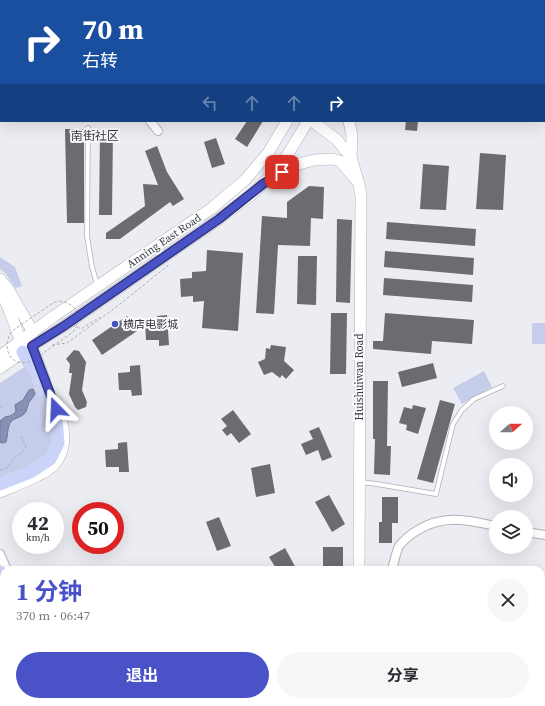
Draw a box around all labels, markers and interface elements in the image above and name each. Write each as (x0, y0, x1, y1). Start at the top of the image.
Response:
text: 70 m (82, 10, 144, 48)
icon: right (16, 16, 68, 68)
text: 右转 (82, 48, 118, 73)
icon: left (199, 92, 221, 114)
icon: ahead (241, 92, 263, 114)
icon: ahead (283, 92, 305, 114)
icon: right (325, 92, 347, 114)
district label: 南街社区 (71, 128, 119, 144)
pin (265, 155, 299, 189)
icon: arrive (271, 161, 293, 183)
street label: Anning East Road (124, 210, 205, 272)
place label: 横店电影城 (123, 317, 178, 332)
marker: 横店电影城 (110, 319, 120, 329)
street label: Huishuiwan Road (352, 333, 367, 420)
position arrow (35, 388, 77, 430)
north arrow (489, 406, 533, 450)
map controls (489, 406, 533, 554)
button: sound (489, 458, 533, 502)
speed limit sign: 50 (72, 502, 124, 554)
text: 42 (27, 509, 49, 537)
button: layers (489, 510, 533, 554)
text: km/h (26, 531, 50, 544)
text: 1 分钟 (16, 575, 82, 608)
button: close (487, 579, 529, 621)
text: 370 m · 06:47 (16, 607, 90, 624)
button: 退出 (16, 652, 269, 698)
button: 分享 (277, 652, 529, 698)

